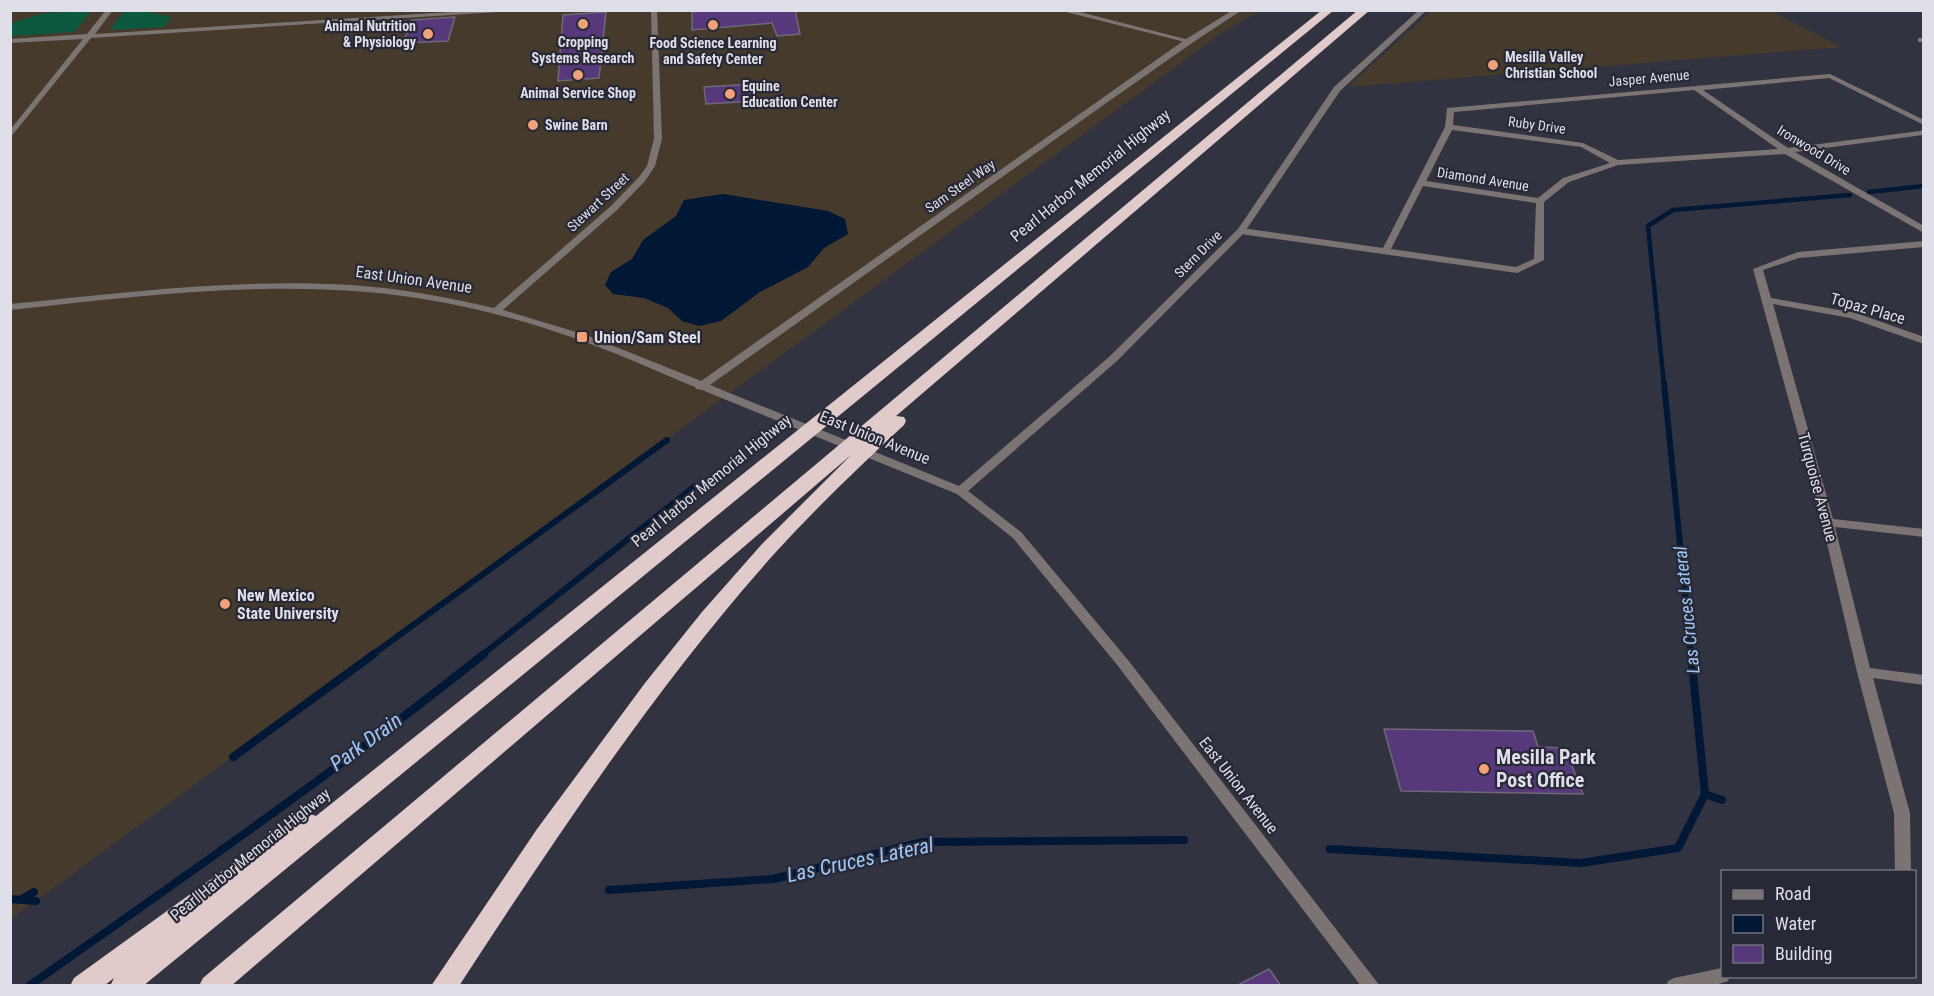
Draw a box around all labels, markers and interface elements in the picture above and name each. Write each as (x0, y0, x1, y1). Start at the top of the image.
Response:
marker: Cropping Systems Research (576, 17, 590, 31)
place label: Animal Nutrition & Physiology (324, 18, 417, 50)
marker: Food Science Learning and Safety Center (706, 18, 720, 32)
marker: Animal Nutrition & Physiology (421, 27, 435, 41)
place label: Cropping Systems Research (531, 34, 635, 66)
place label: Food Science Learning and Safety Center (649, 35, 777, 67)
place label: Mesilla Valley Christian School (1505, 49, 1597, 81)
marker: Mesilla Valley Christian School (1486, 58, 1500, 72)
street label: Jasper Avenue (1608, 66, 1691, 90)
marker: Animal Service Shop (571, 68, 585, 82)
place label: Equine Education Center (742, 78, 838, 110)
place label: Animal Service Shop (520, 85, 636, 101)
marker: Equine Education Center (723, 87, 737, 101)
street label: Pearl Harbor Memorial Highway (1007, 105, 1174, 246)
street label: Ruby Drive (1507, 113, 1567, 137)
place label: Swine Barn (545, 117, 608, 133)
marker: Swine Barn (526, 118, 540, 132)
street label: Ironwood Drive (1774, 122, 1854, 178)
street label: Sam Steel Way (922, 156, 998, 216)
street label: Diamond Avenue (1436, 164, 1530, 194)
street label: Stewart Street (564, 169, 632, 235)
street label: Stern Drive (1171, 227, 1225, 281)
street label: East Union Avenue (355, 262, 473, 297)
street label: Topaz Place (1828, 289, 1907, 328)
place label: Union/Sam Steel (594, 328, 701, 347)
marker: Union/Sam Steel (575, 330, 589, 344)
street label: East Union Avenue (817, 407, 933, 468)
street label: Pearl Harbor Memorial Highway (628, 410, 795, 551)
street label: Turquoise Avenue (1794, 431, 1841, 544)
water label: Las Cruces Lateral (1669, 544, 1704, 675)
place label: New Mexico State University (237, 586, 339, 623)
marker: New Mexico State University (218, 597, 232, 611)
water label: Park Drain (325, 708, 407, 776)
street label: East Union Avenue (1195, 733, 1282, 837)
place label: Mesilla Park Post Office (1496, 745, 1596, 792)
marker: Mesilla Park Post Office (1477, 762, 1491, 776)
street label: Pearl Harbor Memorial Highway (167, 784, 334, 925)
water label: Las Cruces Lateral (784, 833, 936, 887)
legend (1721, 870, 1916, 978)
text: Road (1775, 883, 1811, 904)
text: Water (1775, 913, 1817, 934)
text: Building (1775, 943, 1832, 964)

